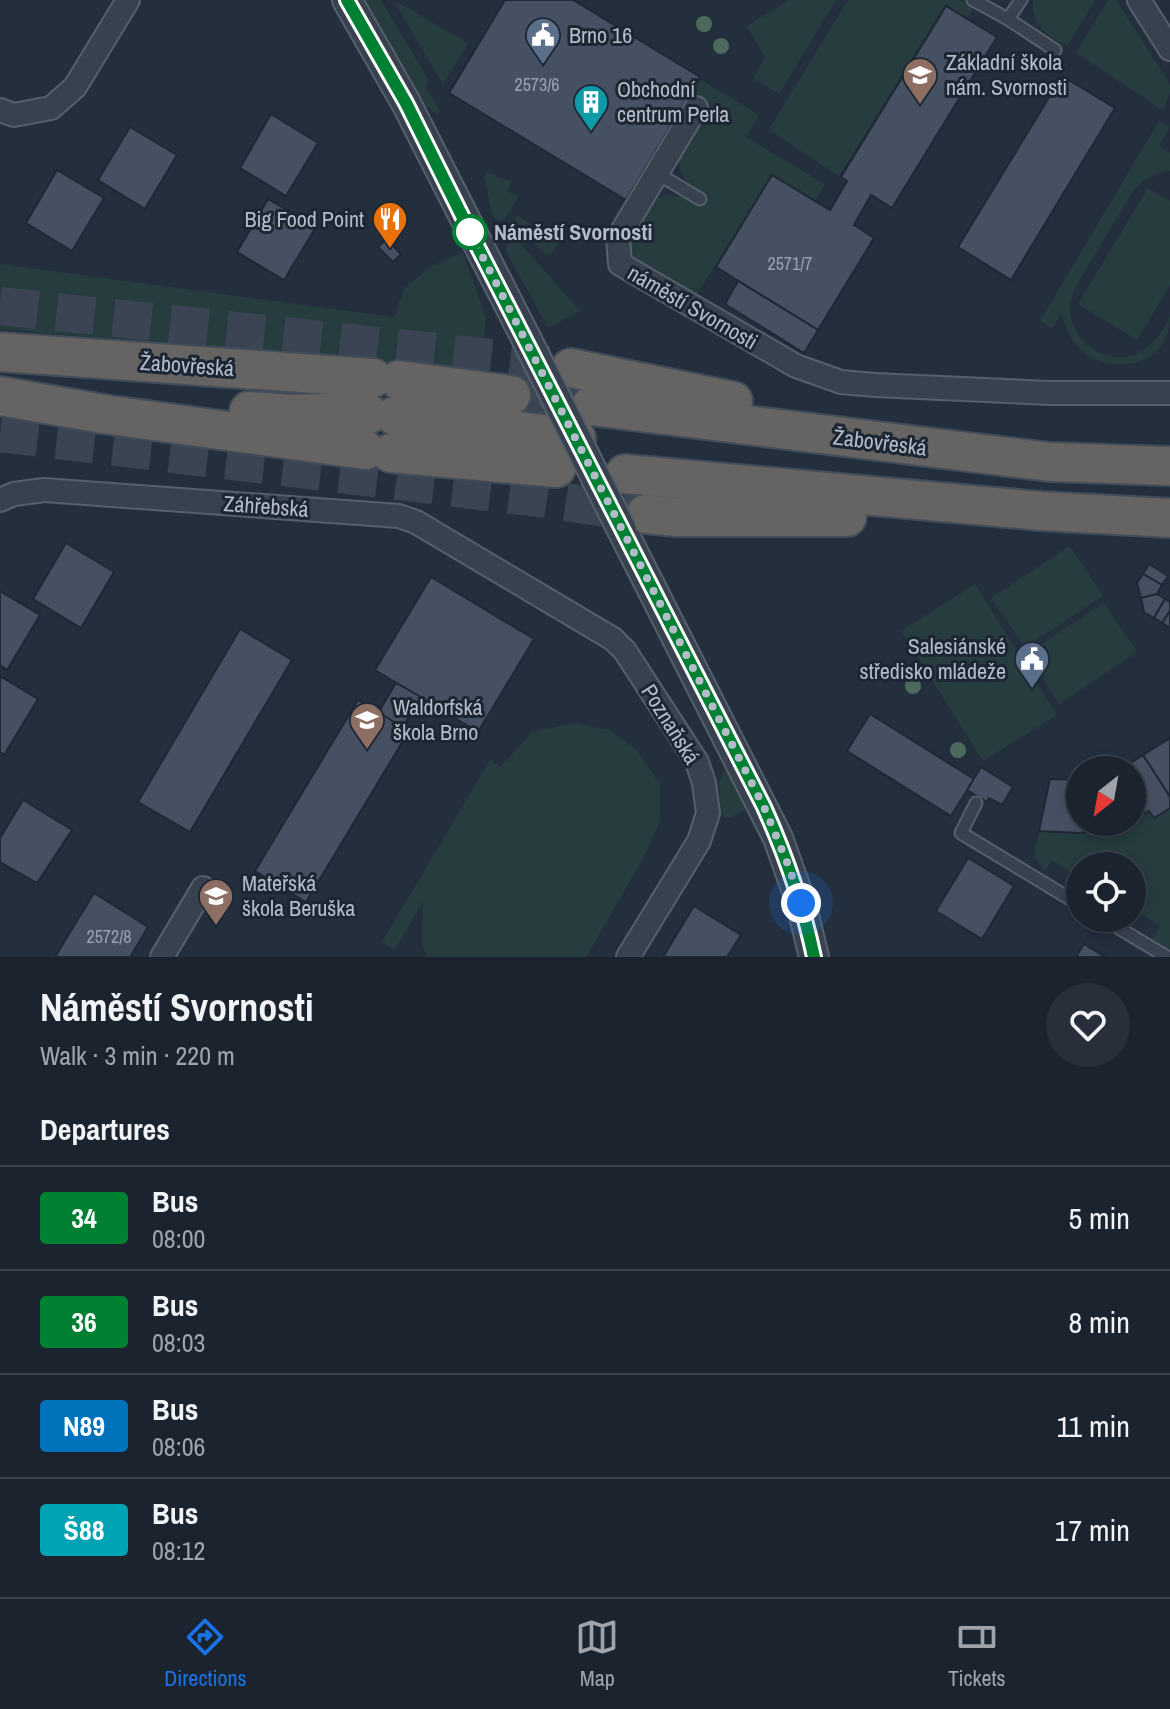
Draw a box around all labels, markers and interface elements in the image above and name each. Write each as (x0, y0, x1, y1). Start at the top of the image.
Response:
public building icon: Brno 16 (524, 16, 562, 66)
place label: Brno 16 (569, 20, 632, 50)
place label: Základní škola nám. Svornosti (946, 47, 1067, 102)
school or university icon: Základní škola nám. Svornosti (901, 56, 939, 106)
house number: 2573/6 (514, 72, 560, 97)
place label: Obchodní centrum Perla (617, 74, 729, 129)
building icon: Obchodní centrum Perla (572, 83, 610, 133)
restaurant icon: Big Food Point (371, 200, 409, 250)
place label: Big Food Point (245, 204, 364, 234)
marker: Náměstí Svornosti (453, 215, 487, 249)
place label: Náměstí Svornosti (494, 217, 652, 247)
house number: 2571/7 (767, 251, 813, 276)
street label: náměstí Svornosti (623, 258, 763, 356)
street label: Žabovřeská (139, 347, 235, 383)
street label: Žabovřeská (831, 421, 929, 463)
street label: Záhřebská (222, 488, 310, 524)
place label: Salesiánské středisko mládeže (860, 631, 1006, 686)
public building icon: Salesiánské středisko mládeže (1013, 640, 1051, 690)
street label: Poznaňská (635, 678, 707, 770)
place label: Waldorfská škola Brno (393, 692, 483, 747)
school or university icon: Waldorfská škola Brno (348, 701, 386, 751)
north arrow (1066, 756, 1146, 836)
map controls (1066, 756, 1146, 932)
button: locate (1066, 852, 1146, 932)
place label: Mateřská škola Beruška (242, 868, 355, 923)
school or university icon: Mateřská škola Beruška (197, 877, 235, 927)
your location (781, 883, 821, 923)
house number: 2572/8 (86, 924, 132, 949)
text: Náměstí Svornosti (40, 982, 314, 1033)
button: heart (1046, 983, 1130, 1067)
text: Walk · 3 min · 220 m (40, 1038, 235, 1073)
text: Departures (40, 1109, 170, 1149)
text: Bus (152, 1181, 198, 1221)
text: 5 min (1068, 1198, 1130, 1238)
text: 34 (71, 1199, 97, 1237)
text: 08:00 (152, 1221, 205, 1256)
text: Bus (152, 1285, 198, 1325)
text: 8 min (1068, 1302, 1130, 1342)
text: 36 (71, 1303, 97, 1341)
text: 08:03 (152, 1325, 205, 1360)
text: Bus (152, 1389, 198, 1429)
text: 11 min (1057, 1406, 1130, 1446)
text: N89 (63, 1407, 105, 1445)
text: 08:06 (152, 1429, 205, 1464)
text: Bus (152, 1493, 198, 1533)
text: 17 min (1055, 1510, 1130, 1550)
text: Š88 (64, 1511, 104, 1549)
text: 08:12 (152, 1533, 205, 1568)
tab: Directions (164, 1615, 247, 1693)
tab: Map (575, 1615, 619, 1693)
tab: Tickets (948, 1615, 1006, 1693)

